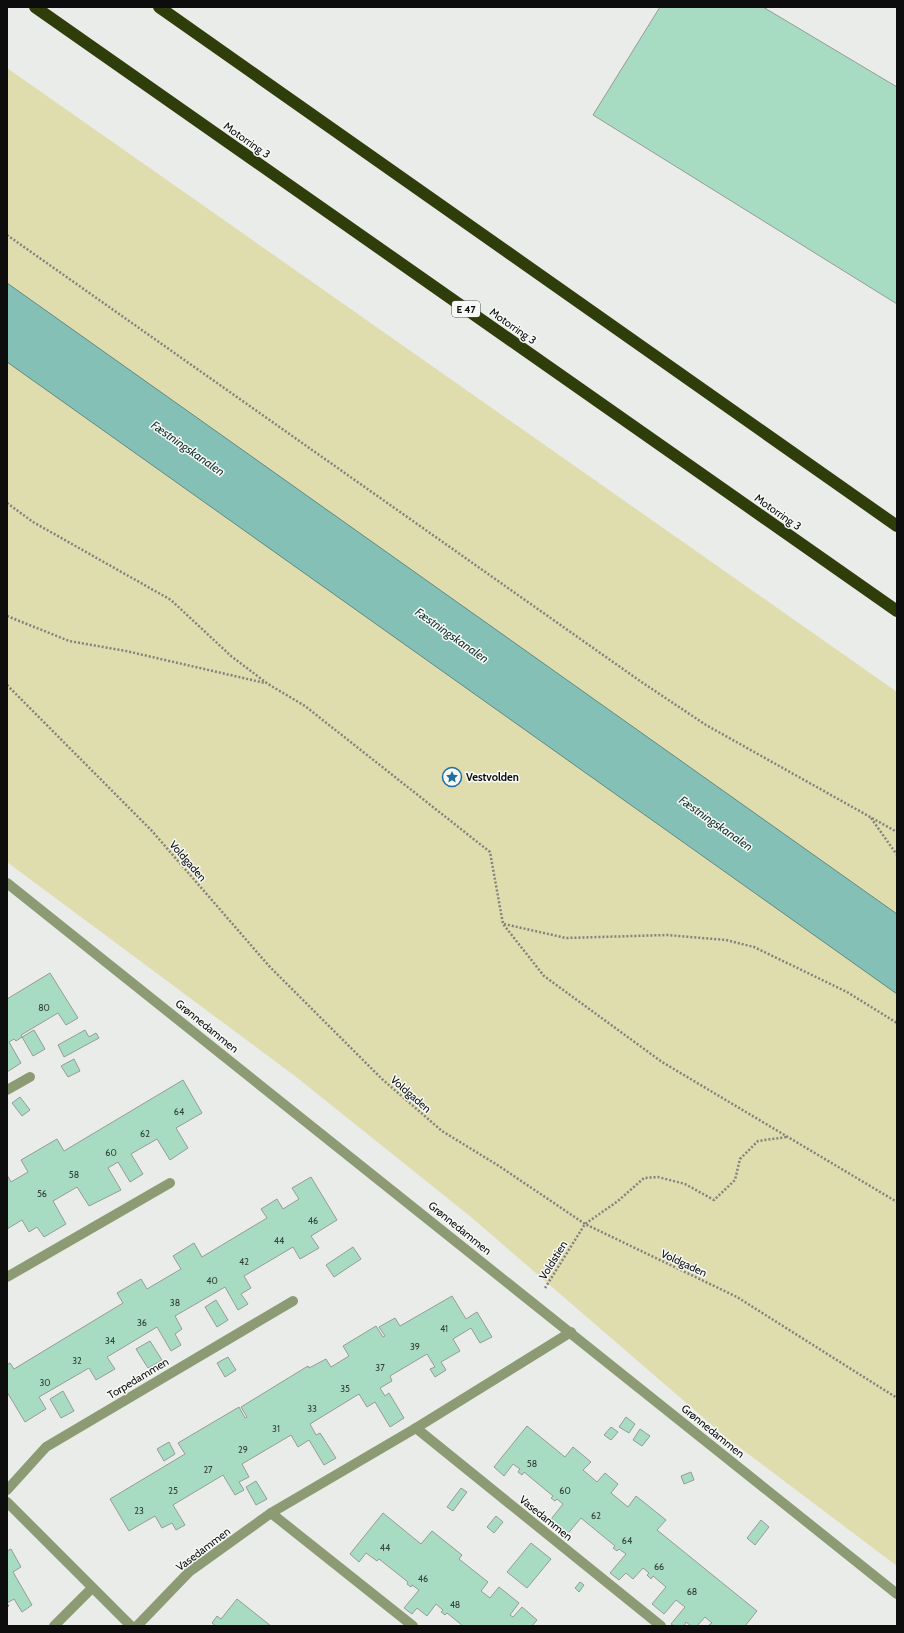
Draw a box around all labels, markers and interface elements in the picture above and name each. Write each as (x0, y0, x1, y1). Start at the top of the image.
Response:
street label: Motorring 3 (221, 119, 273, 161)
road number: E 47 (452, 301, 480, 317)
street label: Motorring 3 (487, 305, 539, 347)
water label: Fæstningskanalen (148, 417, 228, 479)
street label: Motorring 3 (752, 491, 804, 533)
water label: Fæstningskanalen (412, 604, 492, 666)
place icon: Vestvolden (441, 766, 463, 788)
place label: Vestvolden (466, 770, 519, 784)
water label: Fæstningskanalen (676, 792, 756, 854)
street label: Voldgaden (167, 838, 209, 884)
street label: Grønnedammen (173, 996, 241, 1056)
house number: 80 (38, 1002, 50, 1013)
street label: Voldgaden (388, 1073, 434, 1115)
house number: 64 (174, 1106, 184, 1117)
house number: 62 (140, 1128, 150, 1139)
house number: 60 (105, 1147, 117, 1158)
house number: 58 (69, 1169, 79, 1180)
house number: 56 (37, 1188, 47, 1199)
street label: Grønnedammen (426, 1198, 494, 1258)
house number: 46 (308, 1215, 318, 1226)
house number: 44 (274, 1235, 284, 1246)
street label: Voldstien (536, 1238, 570, 1282)
street label: Voldgaden (659, 1246, 709, 1280)
house number: 42 (239, 1256, 249, 1267)
house number: 40 (206, 1275, 218, 1286)
house number: 38 (170, 1297, 180, 1308)
house number: 36 (137, 1317, 147, 1328)
house number: 41 (440, 1323, 448, 1334)
house number: 34 (105, 1335, 115, 1346)
house number: 39 (410, 1341, 420, 1352)
street label: Torpedammen (105, 1354, 171, 1402)
house number: 32 (72, 1355, 82, 1366)
house number: 37 (375, 1362, 385, 1373)
house number: 30 (39, 1377, 51, 1388)
house number: 35 (340, 1383, 350, 1394)
street label: Grønnedammen (679, 1401, 747, 1461)
house number: 33 (307, 1403, 317, 1414)
house number: 31 (272, 1423, 280, 1434)
house number: 29 (238, 1444, 248, 1455)
house number: 58 (527, 1458, 537, 1469)
house number: 27 (203, 1464, 213, 1475)
house number: 25 (168, 1485, 178, 1496)
house number: 60 (559, 1485, 571, 1496)
street label: Vasedammen (517, 1492, 575, 1544)
house number: 23 (134, 1505, 144, 1516)
house number: 62 (591, 1510, 601, 1521)
street label: Vasedammen (173, 1524, 233, 1574)
house number: 64 (622, 1535, 632, 1546)
house number: 44 (380, 1542, 390, 1553)
house number: 66 (654, 1561, 664, 1572)
house number: 46 (418, 1573, 428, 1584)
house number: 68 (687, 1586, 697, 1597)
house number: 48 (450, 1599, 460, 1610)

